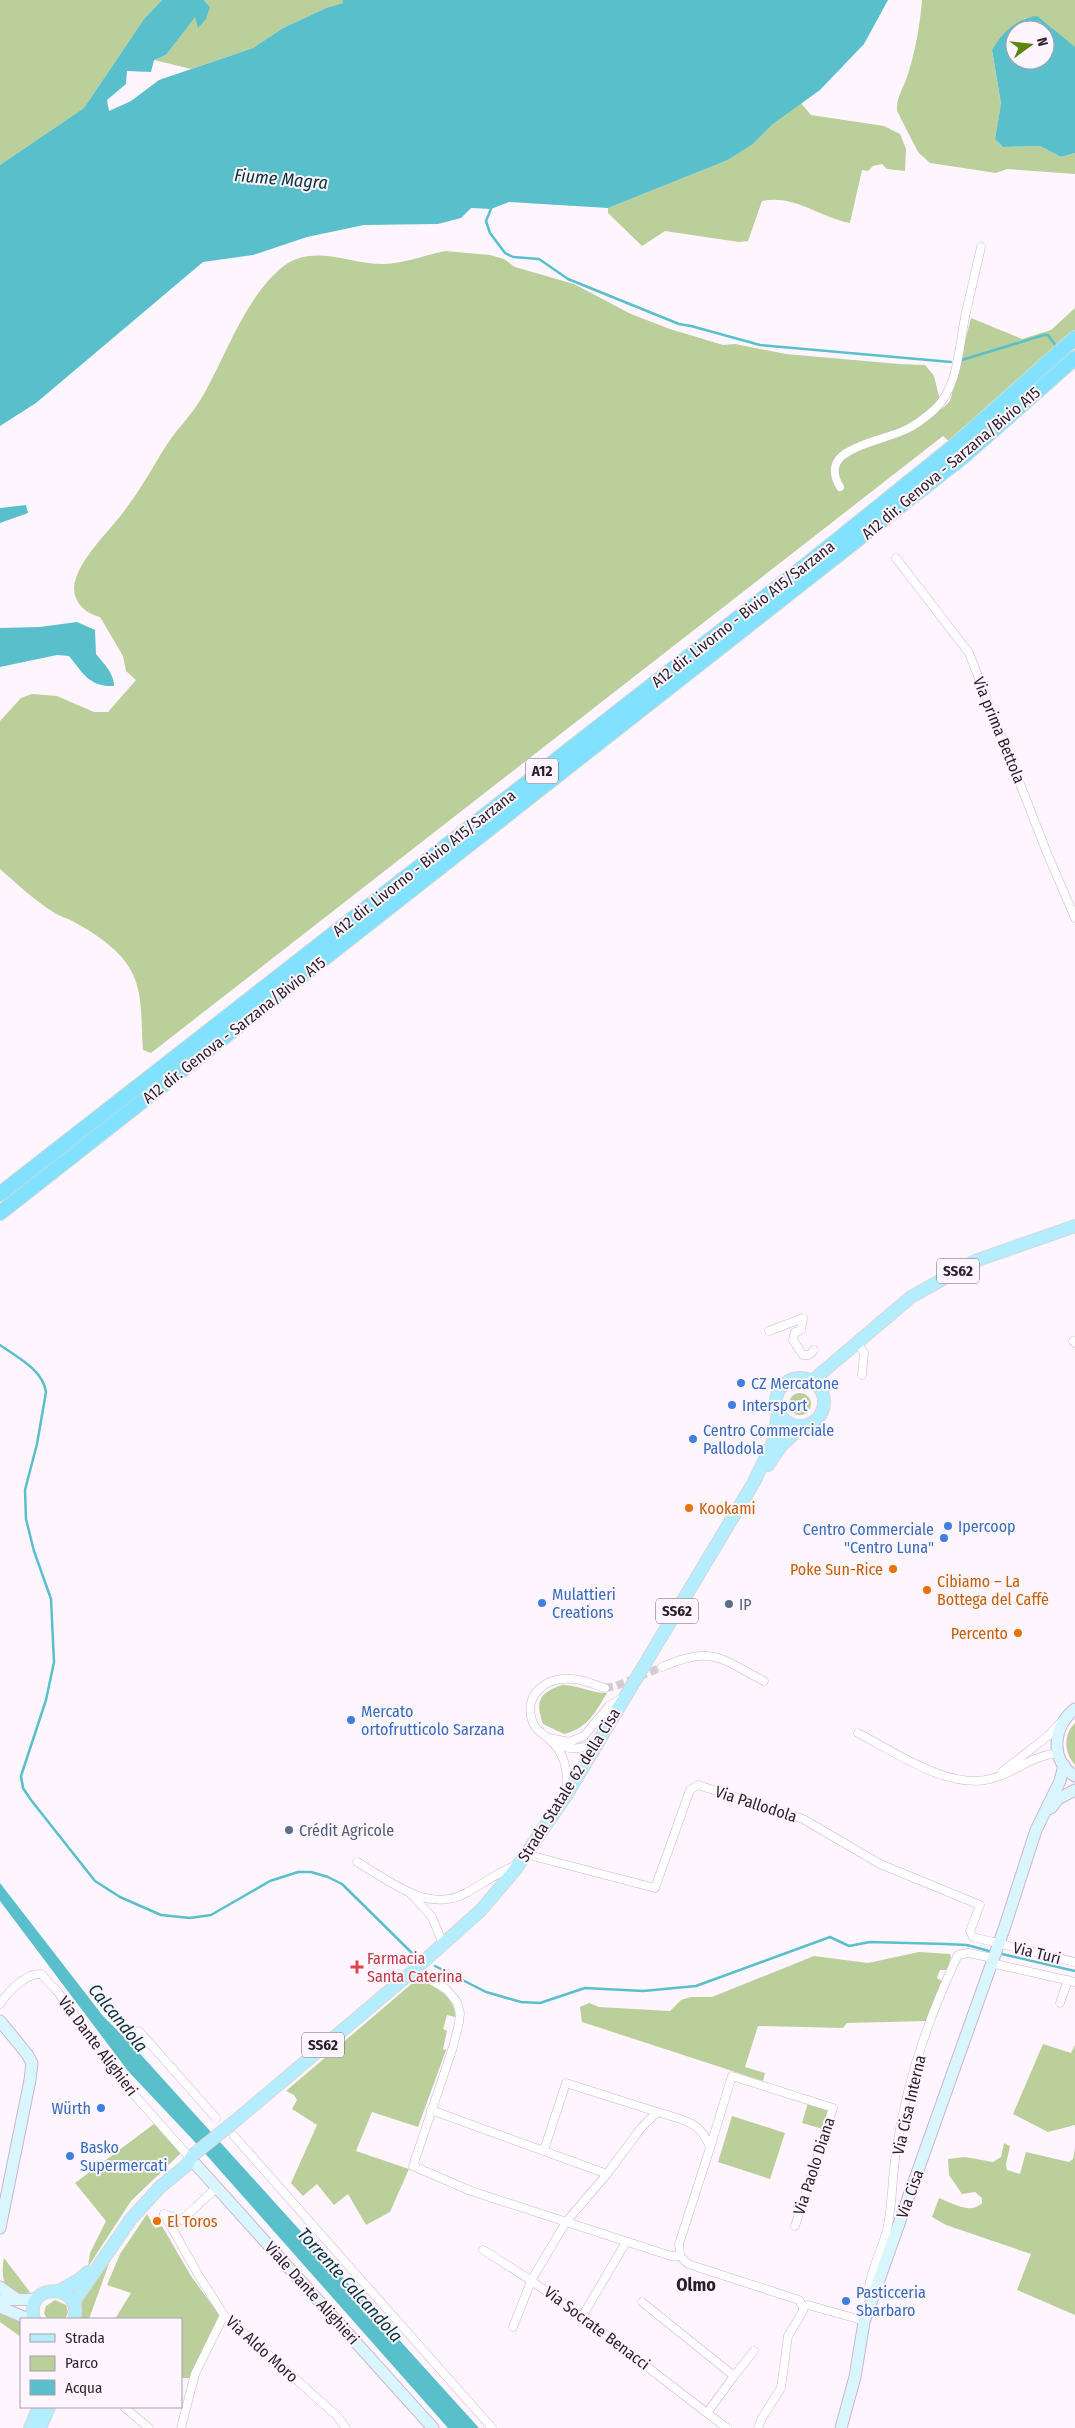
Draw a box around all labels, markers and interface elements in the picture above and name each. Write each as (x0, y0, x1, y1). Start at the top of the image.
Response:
north arrow (1005, 20, 1055, 70)
text: N (1033, 36, 1051, 48)
water label: Fiume Magra (233, 164, 329, 194)
street label: A12 dir. Genova - Sarzana/Bivio A15 (858, 383, 1044, 543)
street label: A12 dir. Livorno - Bivio A15/Sarzana (648, 537, 838, 691)
street label: Via prima Bettola (969, 674, 1029, 786)
road number: A12 (526, 758, 558, 784)
street label: A12 dir. Livorno - Bivio A15/Sarzana (329, 786, 519, 940)
street label: A12 dir. Genova - Sarzana/Bivio A15 (139, 953, 329, 1107)
road number: SS62 (937, 1258, 979, 1284)
place label: CZ Mercatone (751, 1374, 839, 1393)
marker: CZ Mercatone (735, 1377, 747, 1389)
place label: Intersport (742, 1396, 808, 1415)
marker: Intersport (726, 1399, 738, 1411)
place label: Centro Commerciale Pallodola (703, 1421, 834, 1458)
marker: Centro Commerciale Pallodola (687, 1433, 699, 1445)
place label: Kookami (699, 1499, 755, 1518)
marker: Kookami (683, 1502, 695, 1514)
place label: Ipercoop (958, 1517, 1016, 1536)
place label: Centro Commerciale "Centro Luna" (803, 1520, 934, 1557)
marker: Ipercoop (942, 1520, 954, 1532)
marker: Centro Commerciale "Centro Luna" (938, 1532, 950, 1544)
place label: Poke Sun-Rice (790, 1560, 883, 1579)
marker: Poke Sun-Rice (887, 1563, 899, 1575)
place label: Cibiamo – La Bottega del Caffè (937, 1572, 1049, 1609)
marker: Cibiamo – La Bottega del Caffè (921, 1584, 933, 1596)
place label: Mulattieri Creations (552, 1585, 616, 1622)
place label: IP (739, 1595, 752, 1614)
marker: Mulattieri Creations (536, 1597, 548, 1609)
road number: SS62 (656, 1598, 698, 1624)
marker: IP (723, 1598, 735, 1610)
place label: Percento (951, 1624, 1008, 1643)
marker: Percento (1012, 1627, 1024, 1639)
place label: Mercato ortofrutticolo Sarzana (361, 1702, 505, 1739)
street label: Strada Statale 62 della Cisa (514, 1705, 624, 1865)
marker: Mercato ortofrutticolo Sarzana (345, 1714, 357, 1726)
street label: Via Pallodola (713, 1782, 799, 1826)
place label: Crédit Agricole (299, 1821, 394, 1840)
marker: Crédit Agricole (283, 1824, 295, 1836)
street label: Via Turi (1011, 1938, 1063, 1968)
place label: Farmacia Santa Caterina (367, 1949, 463, 1986)
marker: Farmacia Santa Caterina (351, 1961, 363, 1973)
water label: Calcandola (84, 1979, 152, 2057)
street label: Via Dante Alighieri (54, 1992, 142, 2100)
road number: SS62 (302, 2032, 344, 2058)
street label: Via Cisa Interna (888, 2053, 930, 2157)
place label: Würth (52, 2099, 91, 2118)
marker: Würth (95, 2102, 107, 2114)
street label: Via Paolo Diana (789, 2115, 839, 2217)
place label: Basko Supermercati (80, 2138, 167, 2175)
marker: Basko Supermercati (64, 2150, 76, 2162)
street label: Via Cisa (892, 2167, 928, 2221)
place label: El Toros (167, 2212, 218, 2231)
marker: El Toros (151, 2215, 163, 2227)
water label: Torrente Calcandola (293, 2223, 407, 2347)
street label: Viale Dante Alighieri (261, 2238, 363, 2348)
district label: Olmo (676, 2274, 716, 2296)
street label: Via Socrate Benacci (541, 2282, 653, 2374)
place label: Pasticceria Sbarbaro (856, 2283, 926, 2320)
marker: Pasticceria Sbarbaro (840, 2295, 852, 2307)
street label: Via Aldo Moro (222, 2312, 302, 2386)
legend (20, 2318, 182, 2408)
text: Strada (65, 2329, 105, 2347)
text: Parco (65, 2354, 98, 2372)
text: Acqua (65, 2379, 102, 2397)

